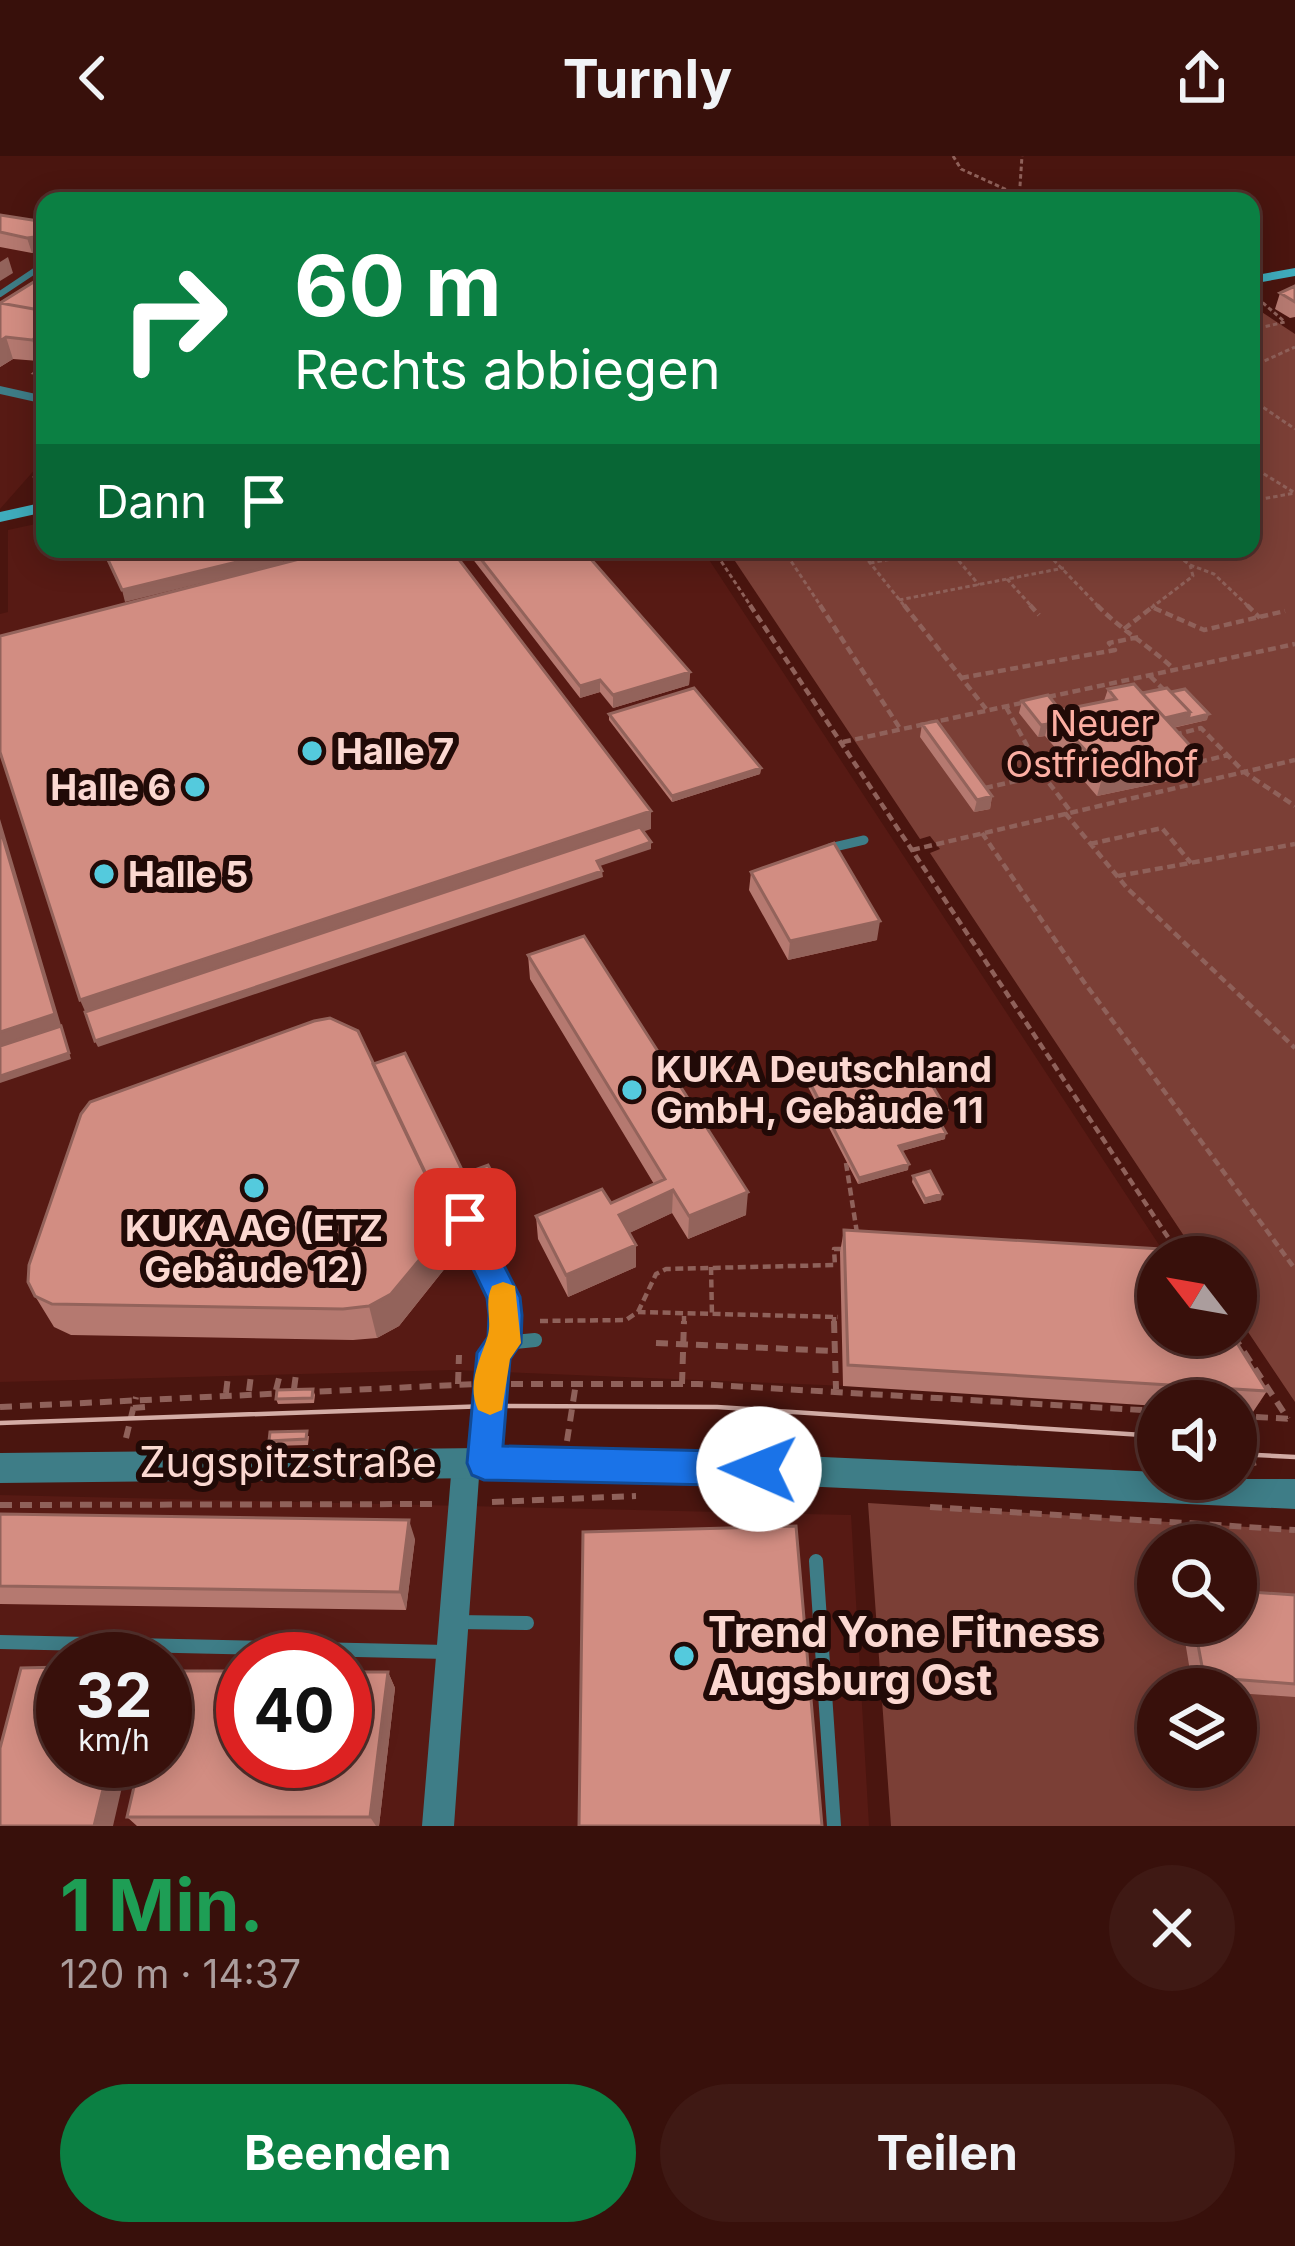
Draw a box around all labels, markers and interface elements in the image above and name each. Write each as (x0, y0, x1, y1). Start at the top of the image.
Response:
icon: back (60, 45, 126, 111)
icon: share (1169, 45, 1235, 111)
text: Turnly (563, 46, 732, 111)
text: 60 m (294, 235, 502, 336)
icon: right (96, 240, 252, 396)
text: Rechts abbiegen (294, 337, 721, 402)
icon: arrive (231, 468, 297, 534)
text: Dann (96, 474, 207, 529)
park label: Neuer Ostfriedhof (1006, 701, 1198, 786)
place label: Halle 7 (336, 729, 454, 773)
marker: Halle 7 (299, 738, 325, 764)
place label: Halle 6 (50, 765, 171, 809)
marker: Halle 6 (182, 774, 208, 800)
place label: Halle 5 (128, 852, 248, 896)
marker: Halle 5 (91, 861, 117, 887)
place label: KUKA Deutschland GmbH, Gebäude 11 (656, 1047, 992, 1132)
marker: KUKA Deutschland GmbH, Gebäude 11 (619, 1077, 645, 1103)
pin (414, 1168, 516, 1270)
marker: KUKA AG (ETZ Gebäude 12) (241, 1175, 267, 1201)
icon: arrive (432, 1186, 498, 1252)
place label: KUKA AG (ETZ Gebäude 12) (125, 1206, 383, 1291)
north arrow (1137, 1236, 1257, 1356)
map controls (1137, 1236, 1257, 1788)
button: sound (1137, 1380, 1257, 1500)
position arrow (696, 1406, 822, 1532)
street label: Zugspitzstraße (139, 1436, 437, 1487)
button: search (1137, 1524, 1257, 1644)
place label: Trend Yone Fitness Augsburg Ost (708, 1606, 1100, 1705)
speed limit sign: 40 (216, 1632, 372, 1788)
marker: Trend Yone Fitness Augsburg Ost (671, 1643, 697, 1669)
text: 32 (76, 1659, 152, 1731)
button: layers (1137, 1668, 1257, 1788)
text: km/h (78, 1722, 150, 1758)
text: 1 Min. (60, 1861, 264, 1948)
button: close (1109, 1865, 1235, 1991)
text: 120 m · 14:37 (60, 1950, 301, 1997)
button: Beenden (60, 2084, 636, 2222)
button: Teilen (660, 2084, 1235, 2222)

